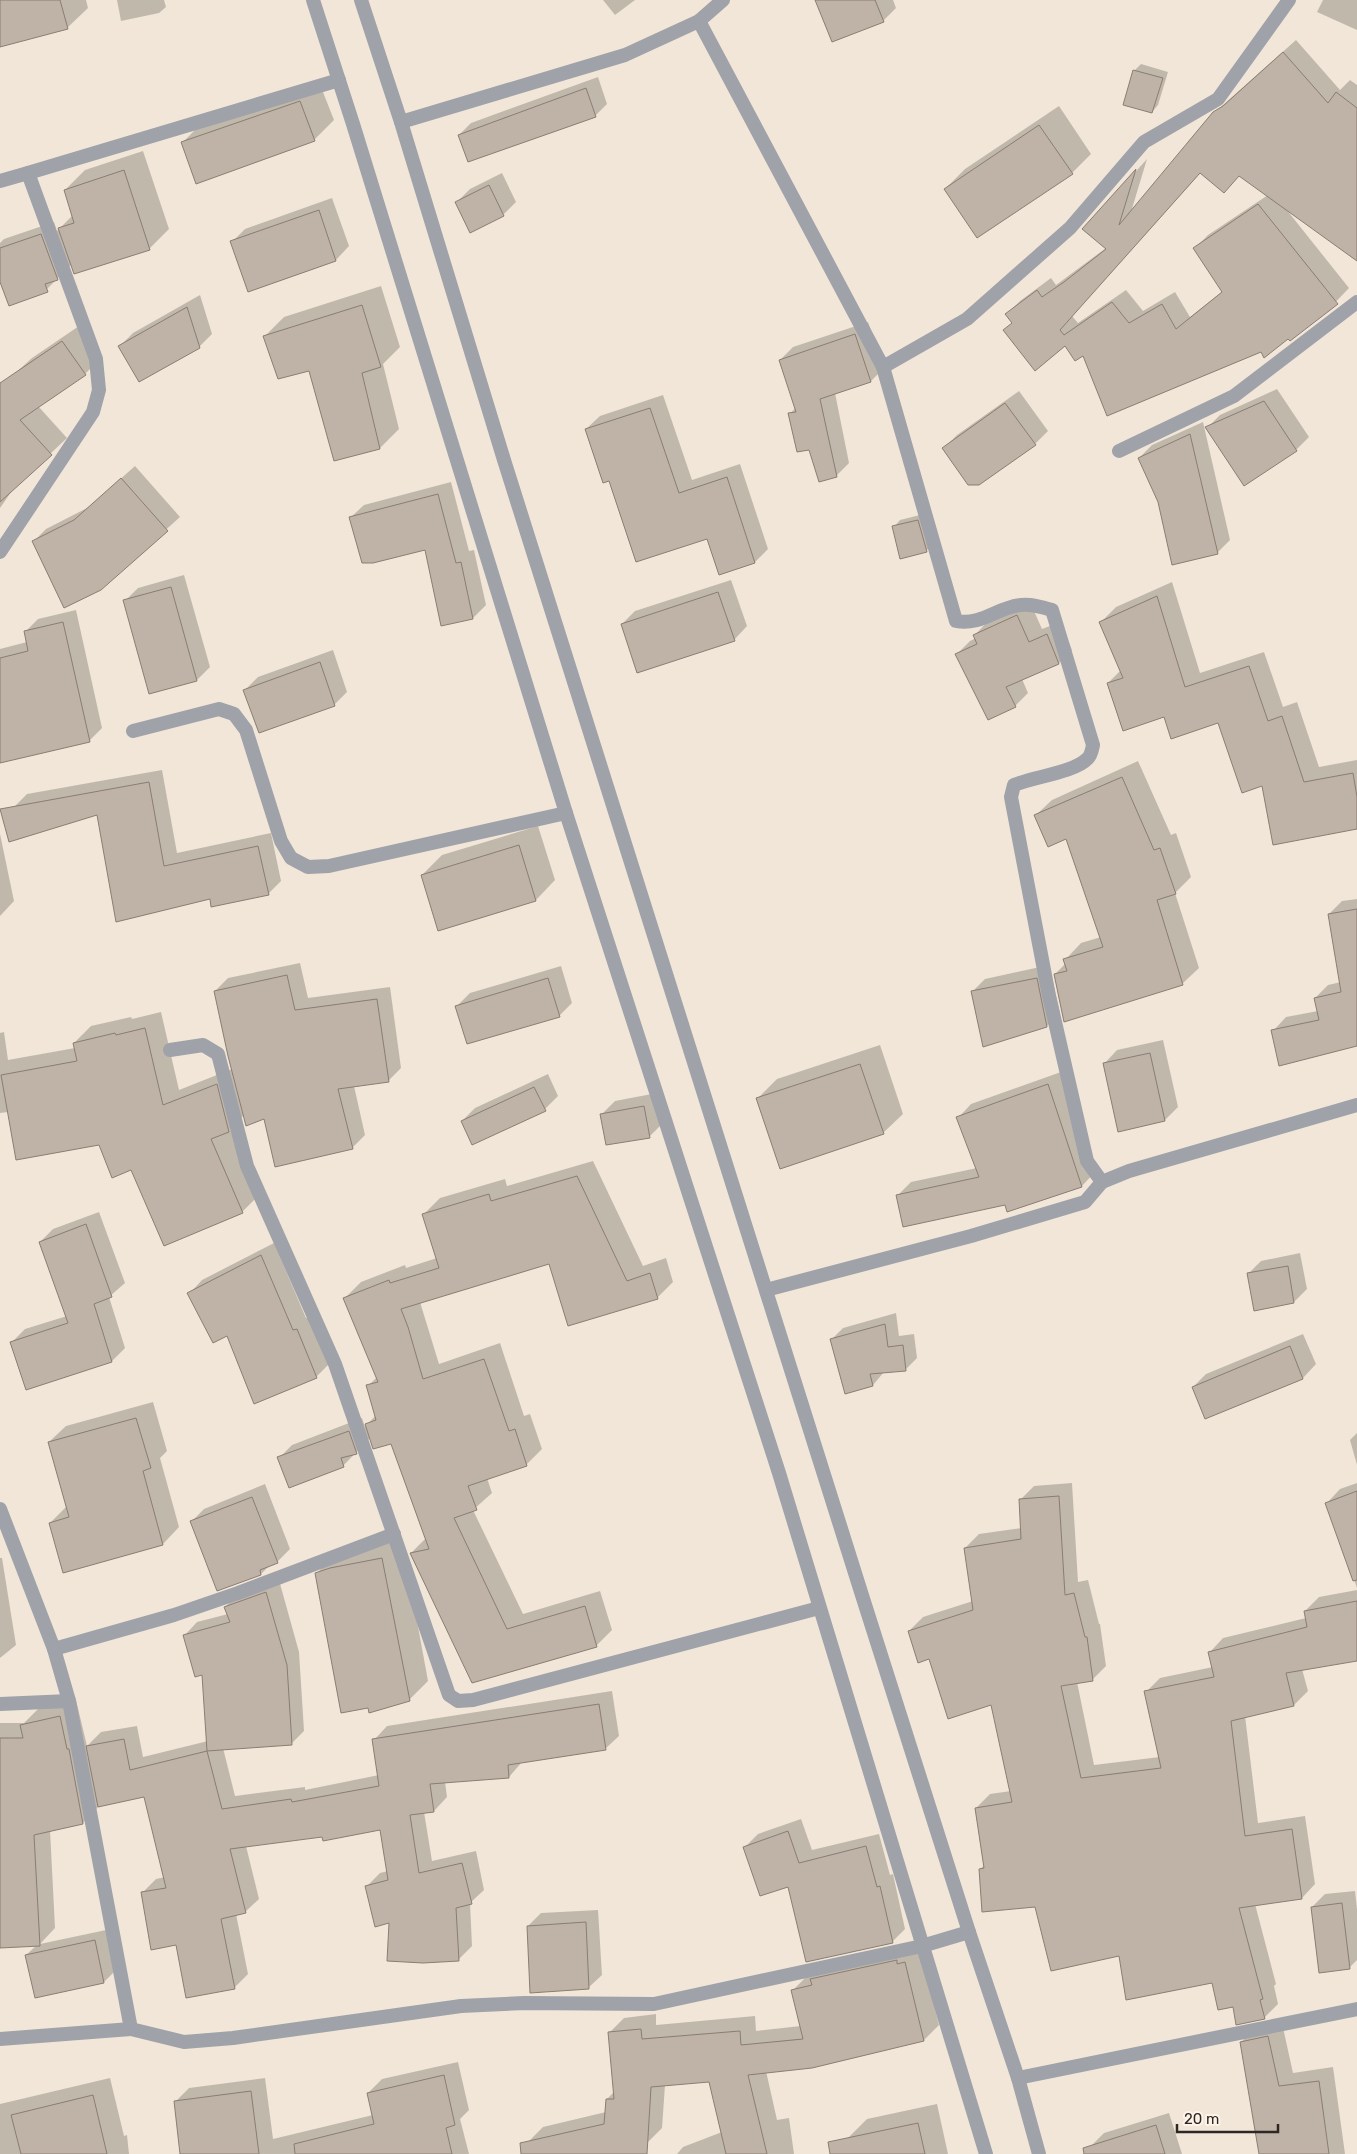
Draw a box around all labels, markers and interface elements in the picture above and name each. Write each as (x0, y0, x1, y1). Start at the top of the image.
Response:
scale bar (1177, 2102, 1278, 2134)
text: 20 m (1184, 2110, 1219, 2128)

